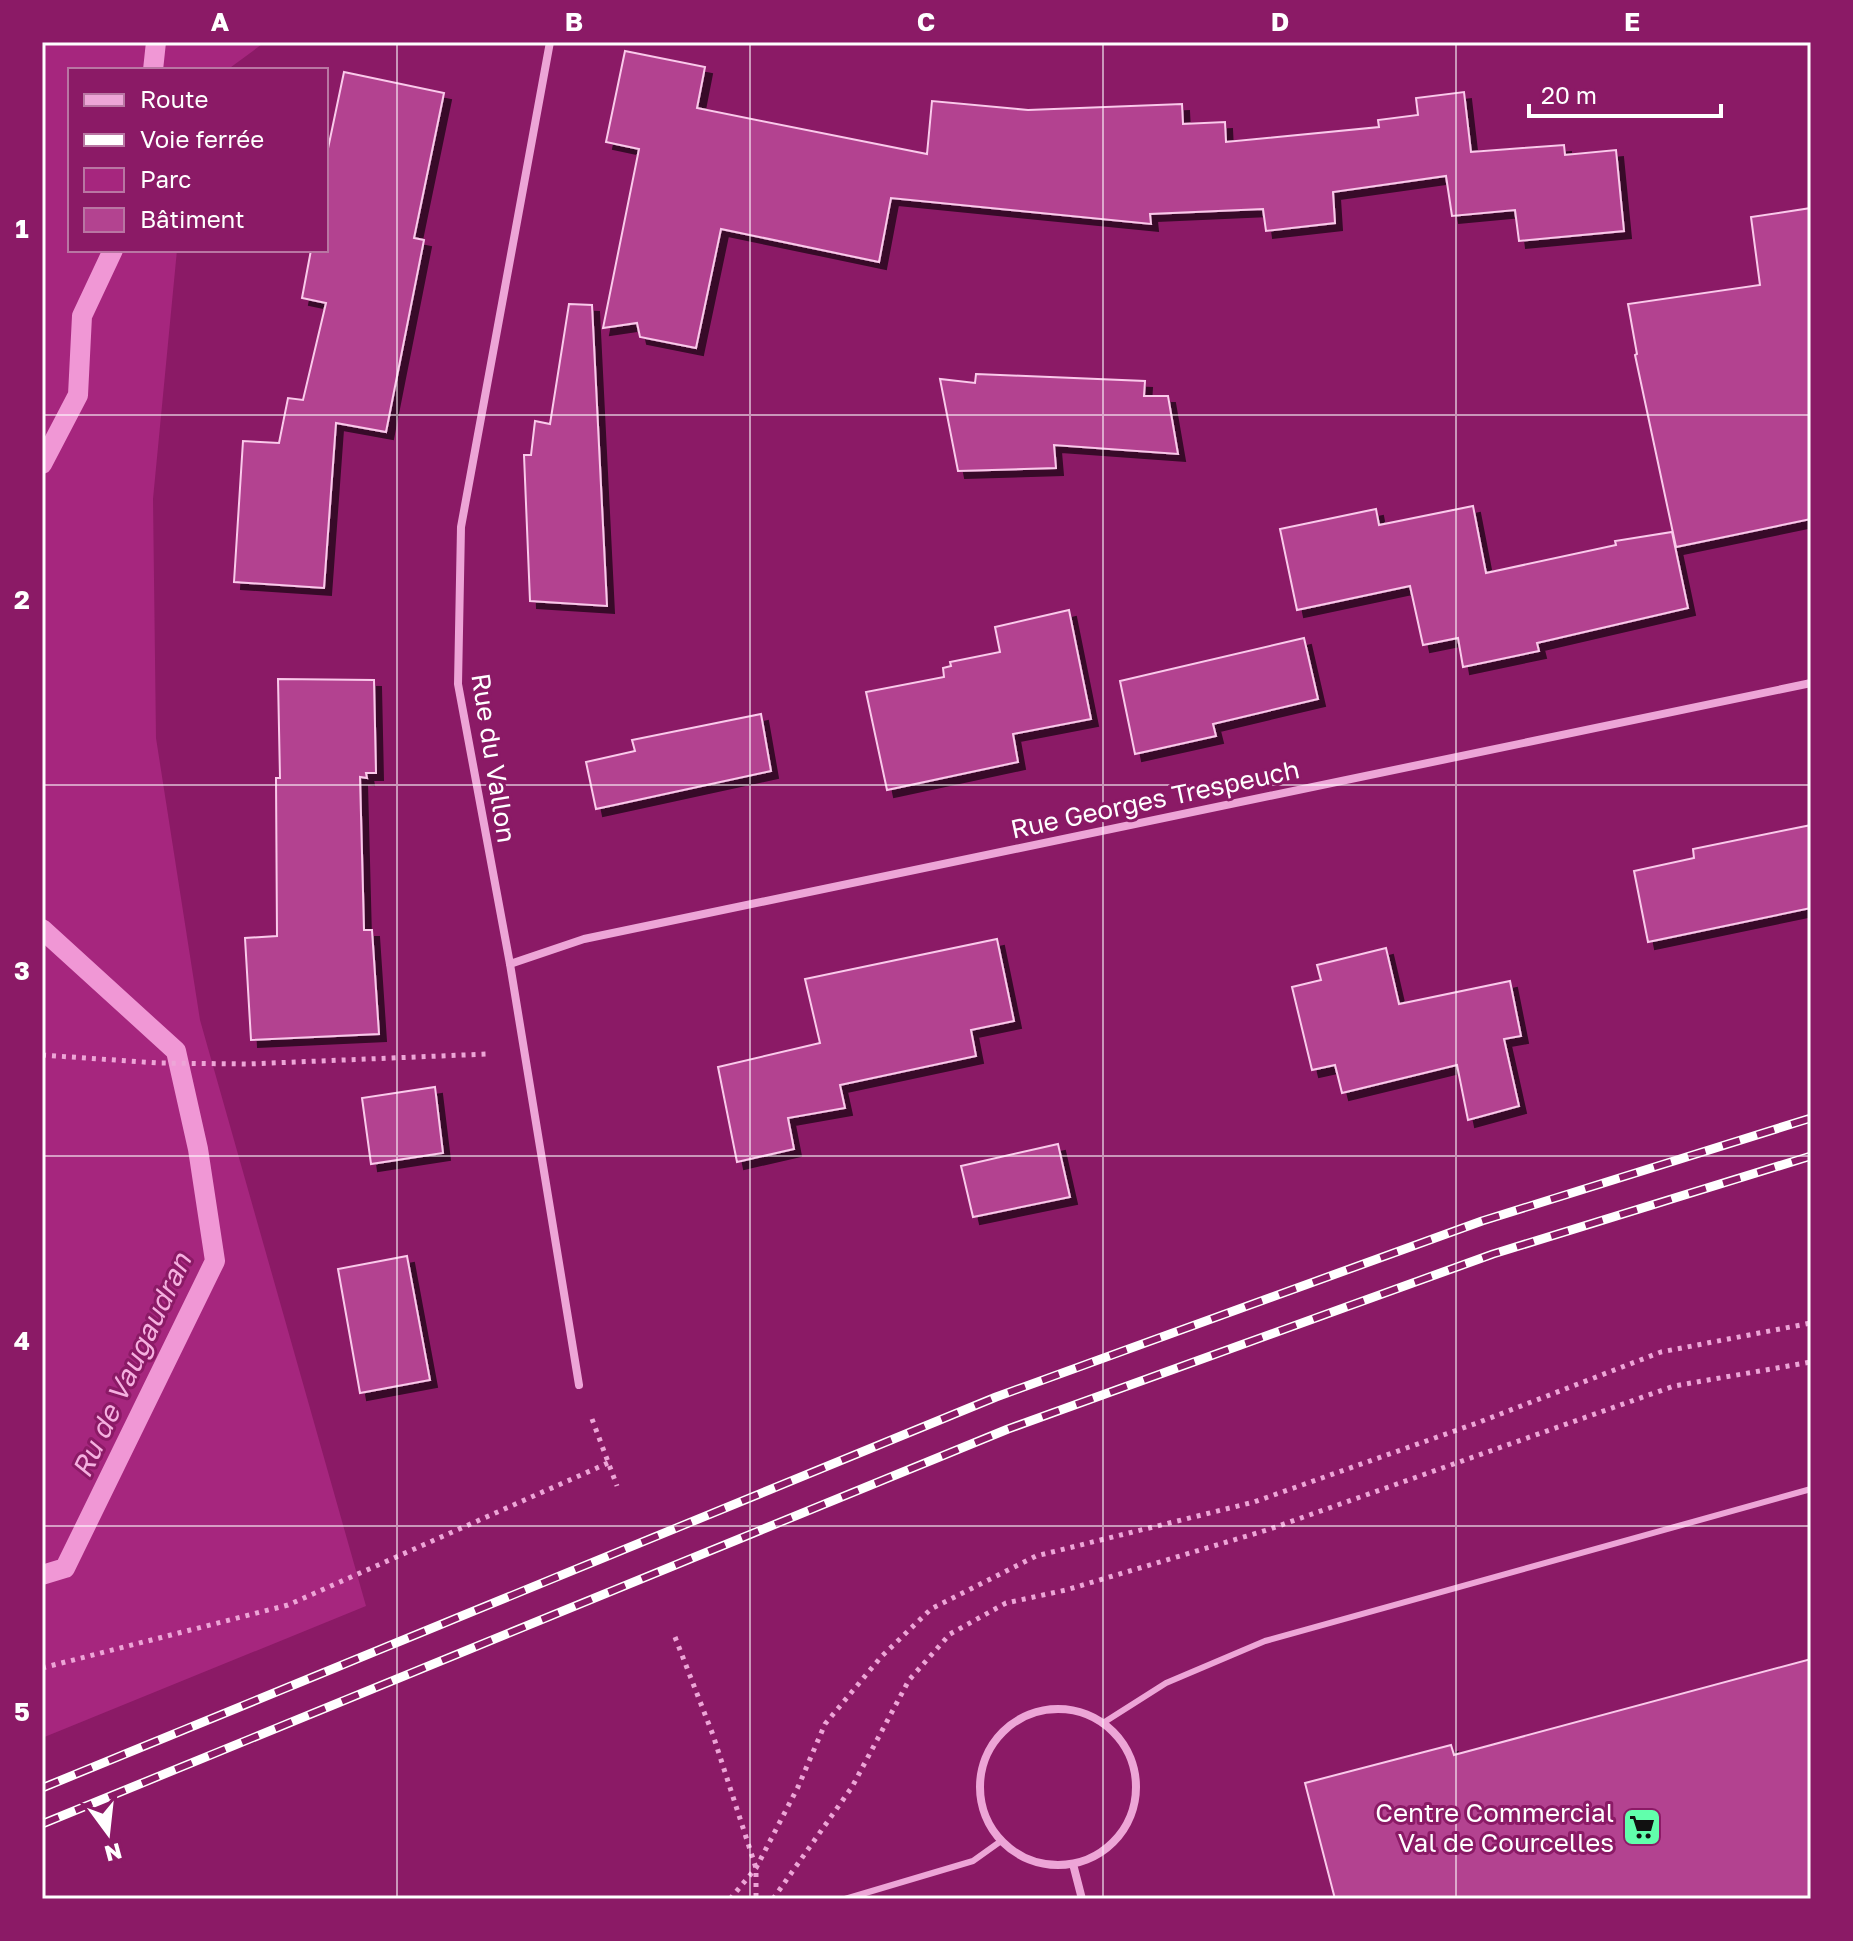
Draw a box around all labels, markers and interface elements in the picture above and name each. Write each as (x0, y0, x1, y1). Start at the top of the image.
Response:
text: A (211, 6, 230, 37)
text: B (565, 6, 583, 37)
text: C (917, 6, 935, 37)
text: D (1271, 6, 1289, 37)
text: E (1624, 6, 1640, 37)
legend (68, 68, 328, 252)
scale bar (1529, 68, 1721, 118)
text: 20 m (1541, 80, 1597, 109)
text: Route (140, 84, 209, 113)
text: Voie ferrée (140, 124, 264, 153)
text: Parc (140, 164, 191, 193)
text: Bâtiment (140, 204, 245, 233)
text: 1 (15, 213, 29, 244)
text: 2 (14, 584, 30, 615)
street label: Rue du Vallon (465, 671, 523, 845)
street label: Rue Georges Trespeuch (1008, 753, 1302, 845)
text: 3 (14, 955, 30, 986)
water label: Ru de Vaugaudran (65, 1246, 198, 1482)
text: 4 (14, 1325, 30, 1356)
text: 5 (14, 1696, 30, 1727)
north arrow (68, 1793, 148, 1873)
place label: Centre Commercial Val de Courcelles (1375, 1797, 1614, 1858)
supermarket icon: Centre Commercial Val de Courcelles (1621, 1806, 1663, 1848)
text: N (102, 1838, 125, 1868)

